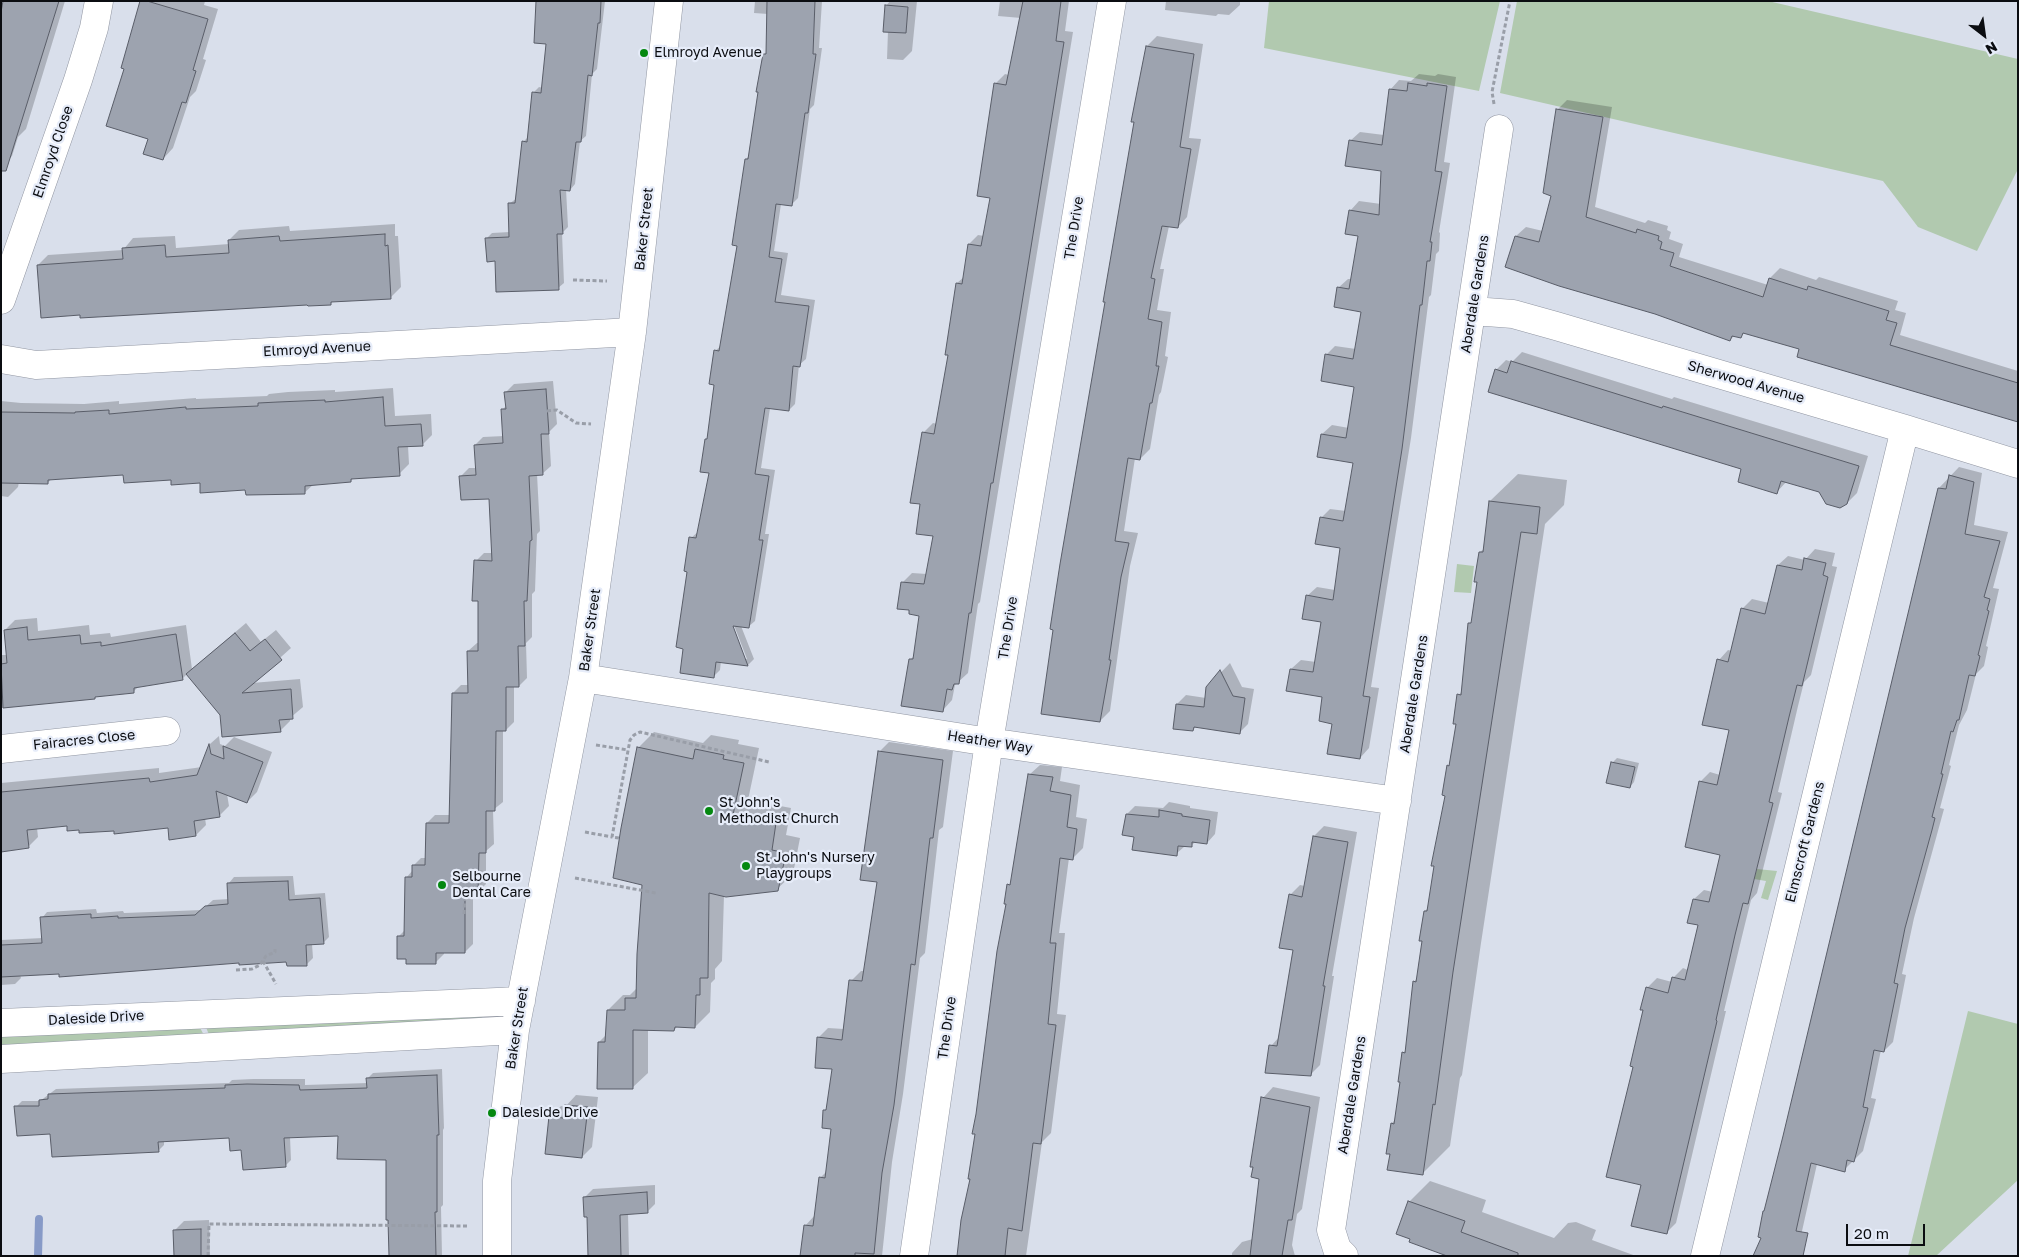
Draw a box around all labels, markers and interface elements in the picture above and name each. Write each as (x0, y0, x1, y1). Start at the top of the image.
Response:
north arrow (1959, 10, 2009, 60)
text: N (1983, 38, 2001, 58)
place label: Elmroyd Avenue (654, 45, 762, 61)
marker: Elmroyd Avenue (638, 47, 650, 59)
street label: Elmroyd Close (29, 104, 77, 200)
street label: Baker Street (631, 187, 657, 271)
street label: The Drive (1061, 195, 1087, 261)
street label: Aberdale Gardens (1457, 234, 1493, 354)
street label: Elmroyd Avenue (263, 338, 371, 360)
street label: Sherwood Avenue (1686, 357, 1806, 407)
street label: Baker Street (576, 588, 604, 672)
street label: The Drive (995, 595, 1021, 661)
street label: Aberdale Gardens (1396, 634, 1432, 754)
street label: Fairacres Close (32, 726, 136, 754)
street label: Heather Way (946, 727, 1034, 757)
street label: Elmscroft Gardens (1782, 780, 1828, 904)
place label: St John's Methodist Church (719, 795, 839, 828)
marker: St John's Methodist Church (703, 805, 715, 817)
place label: St John's Nursery Playgroups (756, 850, 875, 882)
marker: St John's Nursery Playgroups (740, 860, 752, 872)
place label: Selbourne Dental Care (452, 869, 531, 902)
marker: Selbourne Dental Care (436, 879, 448, 891)
street label: Baker Street (502, 985, 532, 1071)
street label: The Drive (934, 995, 960, 1061)
street label: Daleside Drive (47, 1007, 145, 1029)
street label: Aberdale Gardens (1334, 1035, 1370, 1155)
place label: Daleside Drive (502, 1105, 598, 1121)
marker: Daleside Drive (486, 1107, 498, 1119)
scale bar (1849, 1214, 1928, 1246)
text: 20 m (1854, 1224, 1889, 1242)

